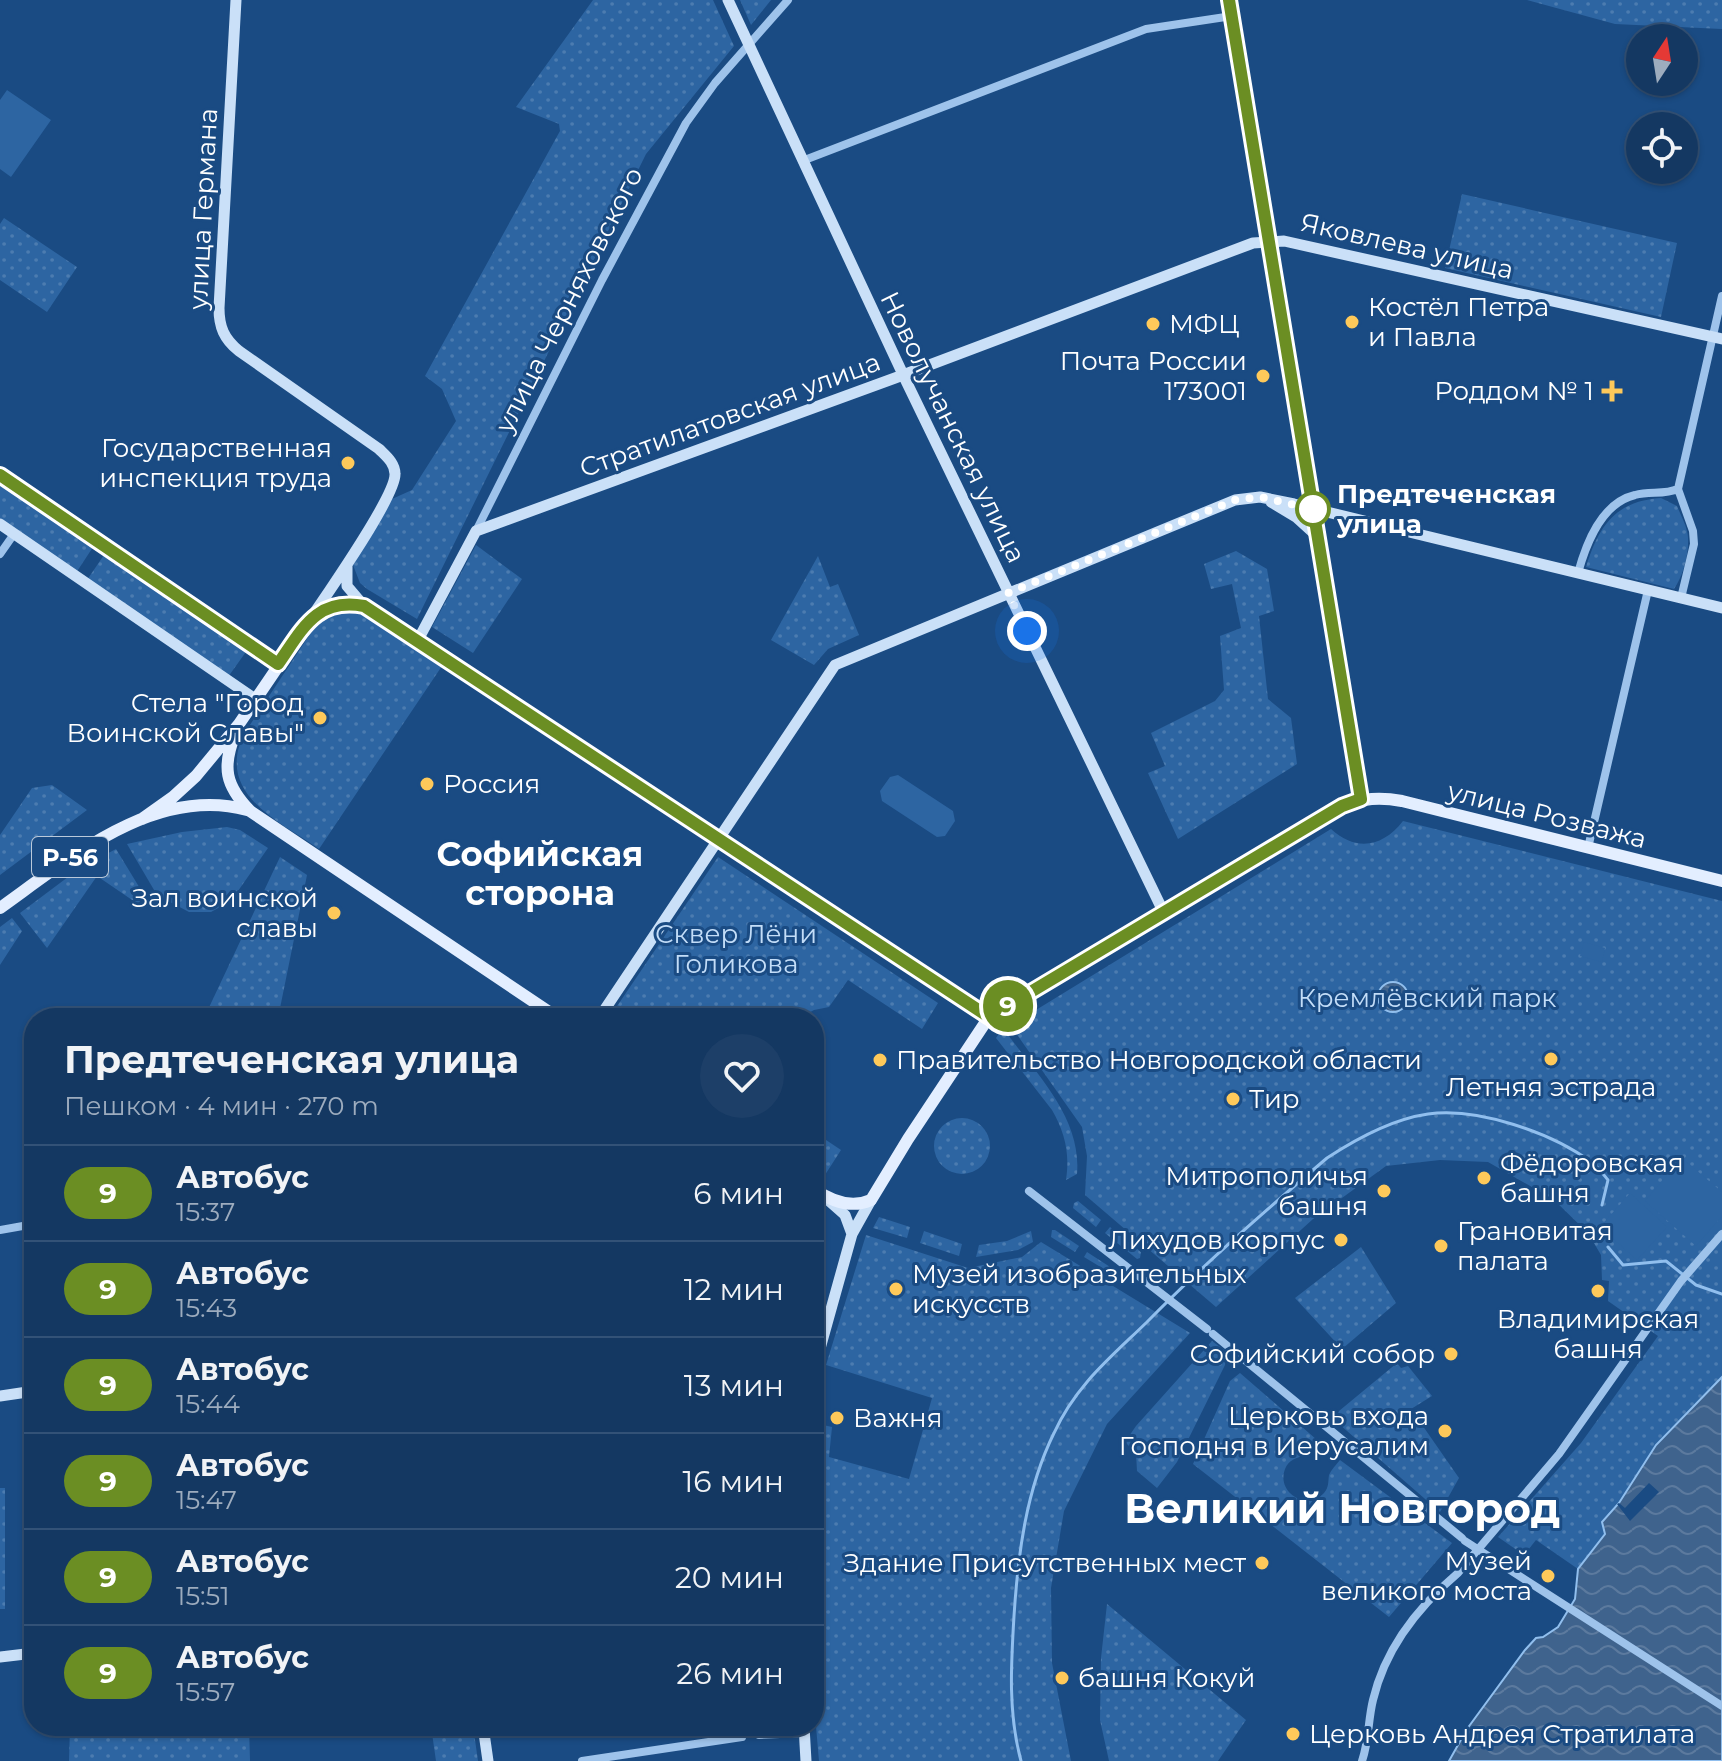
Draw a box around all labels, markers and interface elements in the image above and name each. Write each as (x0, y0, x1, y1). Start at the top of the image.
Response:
north arrow (1626, 24, 1698, 96)
map controls (1626, 24, 1698, 184)
street label: улица Германа (182, 107, 224, 312)
button: locate (1626, 112, 1698, 184)
street label: улица Черняховского (488, 162, 650, 439)
street label: Яковлева улица (1297, 206, 1517, 286)
street label: Новолучанская улица (873, 286, 1033, 568)
place label: Костёл Петра и Павла (1368, 291, 1549, 353)
place label: МФЦ (1169, 308, 1239, 340)
marker: Костёл Петра и Павла (1343, 313, 1361, 331)
marker: МФЦ (1144, 315, 1162, 333)
place label: Почта России 173001 (1060, 345, 1247, 407)
street label: Стратилатовская улица (575, 346, 885, 484)
marker: Почта России 173001 (1254, 367, 1272, 385)
place label: Роддом № 1 (1434, 375, 1594, 407)
marker: Роддом № 1 (1601, 380, 1623, 402)
place label: Государственная инспекция труда (99, 432, 332, 494)
marker: Государственная инспекция труда (339, 454, 357, 472)
place label: Предтеченская улица (1336, 478, 1556, 540)
marker: Предтеченская улица (1296, 492, 1330, 526)
your location (1007, 611, 1047, 651)
place label: Стела "Город Воинской Славы" (67, 687, 304, 749)
marker: Стела "Город Воинской Славы" (311, 709, 329, 727)
place label: Россия (443, 768, 540, 800)
marker: Россия (418, 775, 436, 793)
street label: улица Розважа (1443, 775, 1650, 855)
district label: Софийская сторона (437, 833, 643, 914)
road number: Р-56 (32, 837, 108, 877)
place label: Зал воинской славы (132, 882, 318, 944)
marker: Зал воинской славы (325, 904, 343, 922)
park label: Сквер Лёни Голикова (655, 918, 817, 980)
line badge: 9 (982, 980, 1034, 1032)
park label: Кремлёвский парк (1298, 982, 1556, 1014)
text: 9 (999, 989, 1017, 1023)
button: heart (700, 1034, 784, 1118)
text: Предтеченская улица (64, 1036, 519, 1083)
place label: Правительство Новгородской области (896, 1044, 1422, 1076)
marker: Летняя эстрада (1542, 1050, 1560, 1068)
marker: Правительство Новгородской области (871, 1051, 889, 1069)
place label: Летняя эстрада (1446, 1071, 1656, 1103)
place label: Тир (1249, 1083, 1300, 1115)
text: Пешком · 4 мин · 270 m (64, 1090, 379, 1122)
marker: Тир (1224, 1090, 1242, 1108)
place label: Фёдоровская башня (1500, 1147, 1684, 1209)
text: Автобус (176, 1159, 309, 1196)
place label: Митрополичья башня (1165, 1160, 1368, 1222)
marker: Фёдоровская башня (1475, 1169, 1493, 1187)
text: 6 мин (693, 1175, 784, 1212)
text: 9 (99, 1176, 117, 1210)
marker: Митрополичья башня (1375, 1182, 1393, 1200)
text: 15:37 (176, 1196, 235, 1228)
place label: Грановитая палата (1457, 1215, 1613, 1277)
place label: Лихудов корпус (1108, 1224, 1325, 1256)
marker: Лихудов корпус (1332, 1231, 1350, 1249)
marker: Грановитая палата (1432, 1237, 1450, 1255)
text: Автобус (176, 1255, 309, 1292)
place label: Музей изобразительных искусств (912, 1258, 1247, 1320)
text: 12 мин (684, 1271, 784, 1308)
text: 9 (99, 1272, 117, 1306)
marker: Музей изобразительных искусств (887, 1280, 905, 1298)
marker: Владимирская башня (1589, 1282, 1607, 1300)
text: 15:43 (176, 1292, 237, 1324)
place label: Владимирская башня (1497, 1303, 1699, 1365)
place label: Софийский собор (1189, 1338, 1435, 1370)
marker: Софийский собор (1442, 1345, 1460, 1363)
text: Автобус (176, 1351, 309, 1388)
text: 13 мин (684, 1367, 784, 1404)
text: 9 (99, 1368, 117, 1402)
text: 15:44 (176, 1388, 240, 1420)
place label: Церковь входа Господня в Иерусалим (1119, 1400, 1429, 1462)
place label: Важня (853, 1402, 942, 1434)
marker: Важня (828, 1409, 846, 1427)
marker: Церковь входа Господня в Иерусалим (1436, 1422, 1454, 1440)
text: Автобус (176, 1447, 309, 1484)
text: 16 мин (682, 1463, 784, 1500)
text: 9 (99, 1464, 117, 1498)
district label: Великий Новгород (1124, 1482, 1560, 1534)
text: 15:47 (176, 1484, 237, 1516)
text: Автобус (176, 1543, 309, 1580)
place label: Музей великого моста (1321, 1545, 1532, 1607)
place label: Здание Присутственных мест (844, 1547, 1247, 1579)
marker: Здание Присутственных мест (1253, 1554, 1271, 1572)
text: 20 мин (675, 1559, 784, 1596)
text: 9 (99, 1560, 117, 1594)
marker: Музей великого моста (1539, 1567, 1557, 1585)
text: 15:51 (176, 1580, 230, 1612)
text: Автобус (176, 1639, 309, 1676)
text: 26 мин (676, 1655, 784, 1692)
text: 9 (99, 1656, 117, 1690)
place label: башня Кокуй (1078, 1662, 1255, 1694)
marker: башня Кокуй (1053, 1669, 1071, 1687)
text: 15:57 (176, 1676, 235, 1708)
place label: Церковь Андрея Стратилата (1309, 1718, 1695, 1750)
marker: Церковь Андрея Стратилата (1284, 1725, 1302, 1743)

